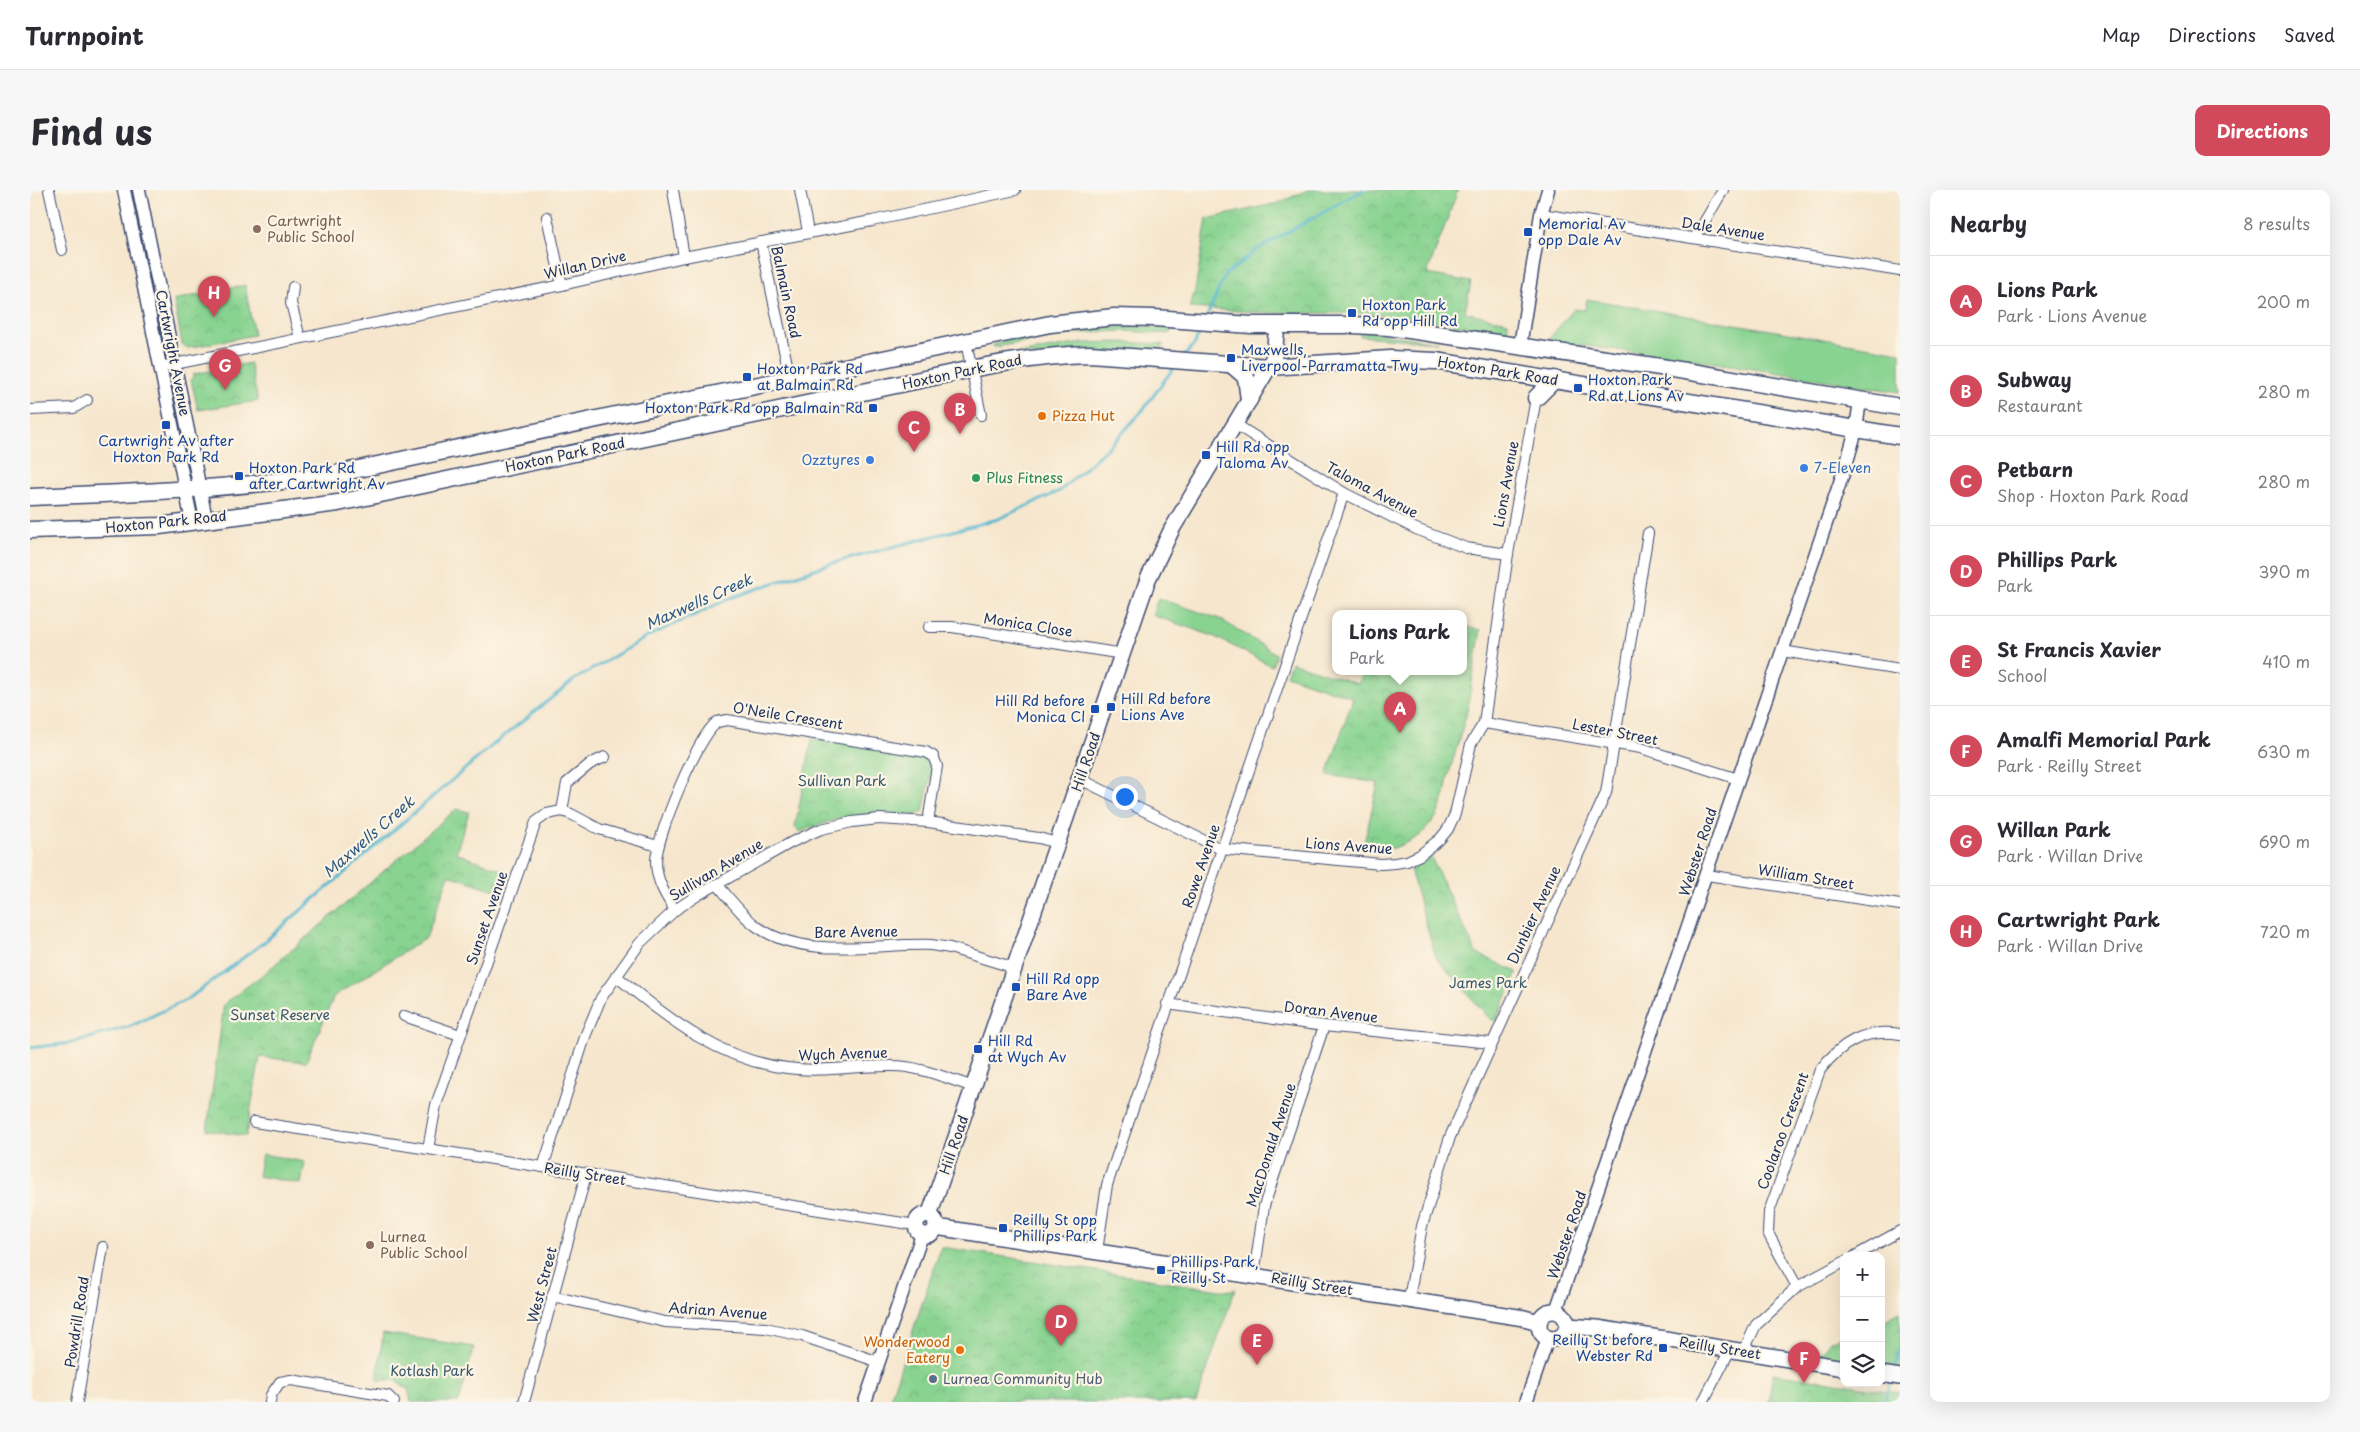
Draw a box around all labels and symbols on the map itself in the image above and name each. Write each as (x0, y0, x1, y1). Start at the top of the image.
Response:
place label: Cartwright Public School (267, 210, 355, 247)
street label: Dale Avenue (1680, 212, 1767, 246)
place label: Memorial Av opp Dale Av (1538, 213, 1626, 250)
marker: Cartwright Public School (251, 223, 263, 235)
marker: Memorial Av opp Dale Av (1522, 226, 1534, 238)
street label: Balmain Road (766, 244, 807, 340)
street label: Willan Drive (542, 245, 628, 284)
pin: H (198, 276, 230, 317)
street label: Cartwright Avenue (151, 288, 196, 418)
place label: Hoxton Park Rd opp Hill Rd (1362, 294, 1458, 331)
marker: Hoxton Park Rd opp Hill Rd (1346, 307, 1358, 319)
place label: Maxwells, Liverpool-Parramatta Twy (1241, 339, 1418, 376)
pin: G (209, 349, 241, 390)
street label: Hoxton Park Road (900, 349, 1024, 394)
street label: Hoxton Park Road (1436, 351, 1560, 390)
marker: Maxwells, Liverpool-Parramatta Twy (1225, 352, 1237, 364)
place label: Hoxton Park Rd at Balmain Rd (757, 358, 864, 395)
place label: Hoxton Park Rd at Lions Av (1588, 369, 1684, 406)
marker: Hoxton Park Rd at Balmain Rd (741, 371, 753, 383)
marker: Hoxton Park Rd at Lions Av (1572, 382, 1584, 394)
pin: B (944, 393, 976, 434)
place label: Hoxton Park Rd opp Balmain Rd (645, 397, 863, 418)
marker: Hoxton Park Rd opp Balmain Rd (867, 402, 879, 414)
place label: Pizza Hut (1052, 405, 1115, 426)
marker: Pizza Hut (1036, 410, 1048, 422)
pin: C (898, 411, 930, 452)
marker: Cartwright Av after Hoxton Park Rd (160, 419, 172, 431)
place label: Cartwright Av after Hoxton Park Rd (98, 430, 234, 467)
street label: Hoxton Park Road (503, 432, 627, 477)
place label: Hill Rd opp Taloma Av (1216, 436, 1290, 473)
street label: Lions Avenue (1488, 439, 1523, 529)
place label: Ozztyres (802, 449, 860, 470)
marker: Hill Rd opp Taloma Av (1200, 449, 1212, 461)
marker: Ozztyres (864, 454, 876, 466)
street label: Taloma Avenue (1322, 456, 1423, 523)
place label: Hoxton Park Rd after Cartwright Av (249, 457, 386, 494)
place label: 7-Eleven (1814, 457, 1871, 478)
marker: 7-Eleven (1798, 462, 1810, 474)
place label: Plus Fitness (986, 467, 1063, 488)
marker: Hoxton Park Rd after Cartwright Av (233, 470, 245, 482)
marker: Plus Fitness (970, 472, 982, 484)
street label: Hoxton Park Road (104, 505, 228, 538)
water label: Maxwells Creek (641, 566, 756, 634)
street label: Monica Close (982, 607, 1074, 642)
place label: Hill Rd before Lions Ave (1121, 688, 1211, 725)
place label: Hill Rd before Monica Cl (995, 690, 1085, 727)
pin: A (1384, 692, 1416, 733)
street label: O'Neile Crescent (731, 696, 845, 735)
marker: Hill Rd before Lions Ave (1105, 701, 1117, 713)
marker: Hill Rd before Monica Cl (1089, 703, 1101, 715)
street label: Lester Street (1571, 713, 1660, 750)
street label: Hill Road (1066, 729, 1105, 794)
park label: Sullivan Park (798, 770, 887, 791)
your location (1112, 784, 1138, 810)
water label: Maxwells Creek (317, 789, 419, 882)
street label: Webster Road (1673, 805, 1722, 899)
street label: Rowe Avenue (1176, 821, 1225, 911)
street label: Lions Avenue (1305, 832, 1394, 859)
street label: Sullivan Avenue (665, 833, 767, 906)
street label: William Street (1757, 859, 1856, 895)
street label: Dunbier Avenue (1501, 862, 1566, 968)
street label: Sunset Avenue (461, 868, 513, 968)
street label: Bare Avenue (814, 920, 899, 943)
place label: Hill Rd opp Bare Ave (1026, 968, 1100, 1005)
park label: James Park (1449, 972, 1528, 993)
marker: Hill Rd opp Bare Ave (1010, 981, 1022, 993)
street label: Doran Avenue (1283, 995, 1380, 1028)
park label: Sunset Reserve (230, 1004, 330, 1025)
place label: Hill Rd at Wych Av (988, 1030, 1067, 1067)
street label: Wych Avenue (798, 1041, 888, 1066)
marker: Hill Rd at Wych Av (972, 1043, 984, 1055)
street label: Coolaroo Crescent (1752, 1069, 1814, 1193)
street label: MacDonald Avenue (1241, 1080, 1301, 1210)
street label: Hill Road (934, 1112, 973, 1177)
street label: Reilly Street (543, 1157, 628, 1190)
street label: Webster Road (1542, 1188, 1591, 1282)
place label: Reilly St opp Phillips Park (1013, 1209, 1098, 1246)
marker: Reilly St opp Phillips Park (997, 1222, 1009, 1234)
place label: Lurnea Public School (380, 1226, 468, 1263)
marker: Lurnea Public School (364, 1239, 376, 1251)
street label: West Street (521, 1244, 562, 1325)
place label: Phillips Park, Reilly St (1171, 1251, 1259, 1288)
marker: Phillips Park, Reilly St (1155, 1264, 1167, 1276)
street label: Reilly Street (1270, 1267, 1355, 1300)
street label: Powdrill Road (59, 1275, 94, 1369)
street label: Adrian Avenue (668, 1297, 769, 1324)
pin: D (1045, 1305, 1077, 1346)
pin: E (1241, 1324, 1273, 1365)
place label: Reilly St before Webster Rd (1552, 1329, 1653, 1366)
place label: Wonderwood Eatery (864, 1331, 950, 1368)
street label: Reilly Street (1678, 1331, 1763, 1364)
marker: Reilly St before Webster Rd (1657, 1342, 1669, 1354)
pin: F (1788, 1342, 1820, 1383)
marker: Wonderwood Eatery (954, 1344, 966, 1356)
park label: Kotlash Park (390, 1360, 475, 1381)
place label: Lurnea Community Hub (943, 1368, 1103, 1389)
marker: Lurnea Community Hub (927, 1373, 939, 1385)

